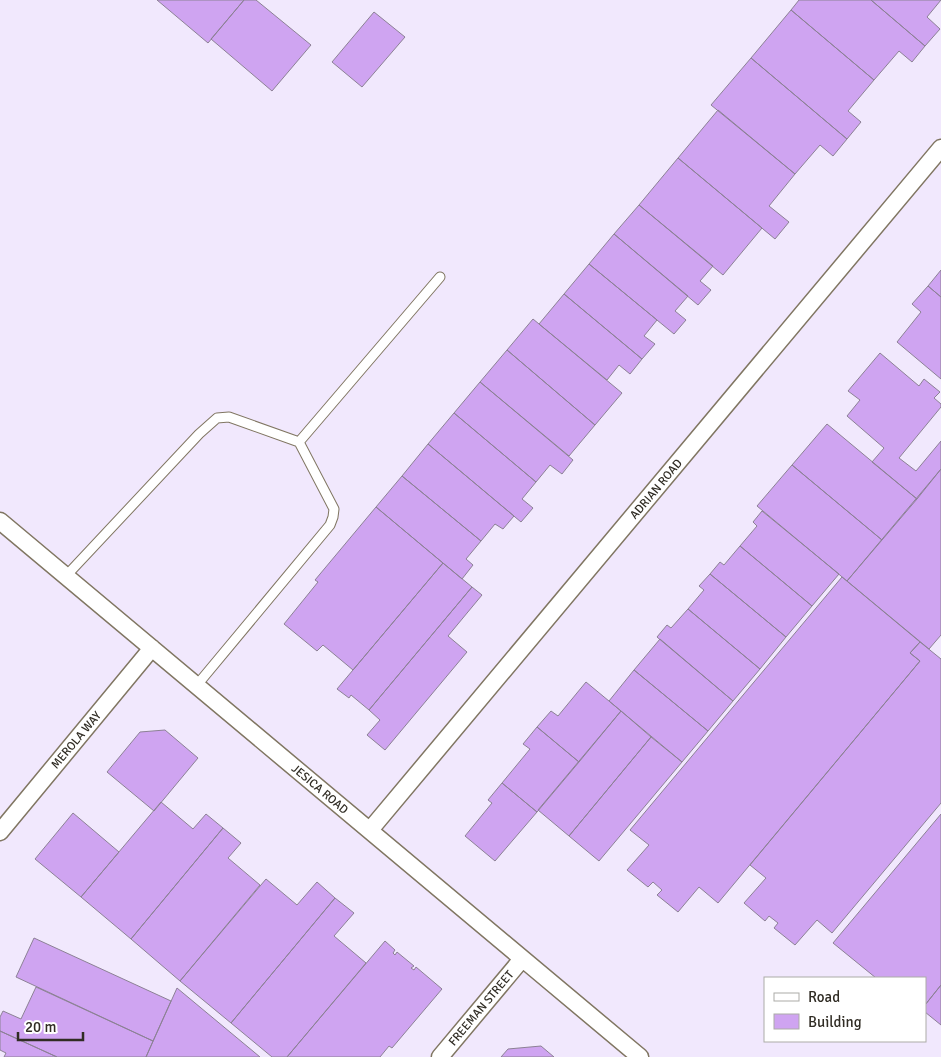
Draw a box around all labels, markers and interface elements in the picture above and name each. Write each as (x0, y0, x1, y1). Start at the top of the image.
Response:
street label: ADRIAN ROAD (627, 456, 686, 522)
street label: MEROLA WAY (48, 709, 105, 772)
street label: JESICA ROAD (288, 761, 351, 818)
street label: FREEMAN STREET (445, 967, 517, 1049)
legend (764, 977, 926, 1042)
text: Road (808, 988, 840, 1006)
scale bar (18, 1010, 82, 1042)
text: Building (808, 1013, 862, 1031)
text: 20 m (25, 1018, 56, 1036)

